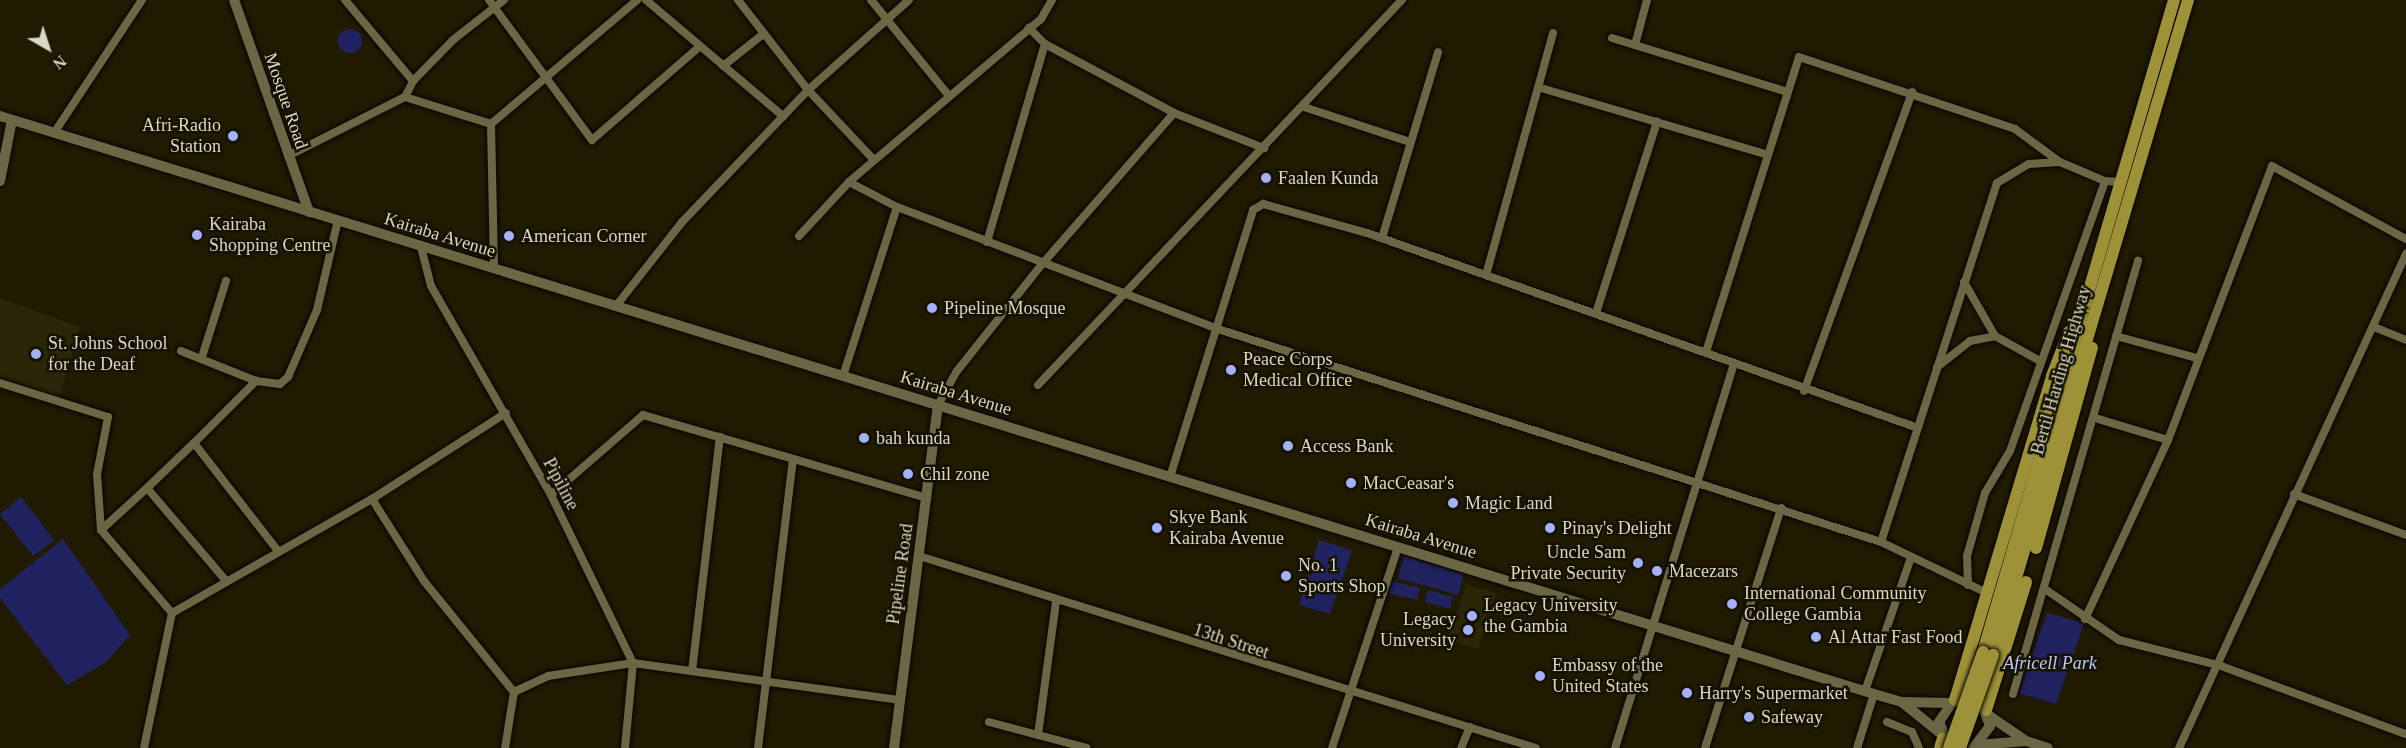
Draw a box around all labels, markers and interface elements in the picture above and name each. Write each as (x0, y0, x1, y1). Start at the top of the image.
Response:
north arrow (18, 18, 78, 78)
street label: Mosque Road (259, 50, 313, 152)
text: N (50, 52, 69, 73)
place label: Afri-Radio Station (142, 115, 221, 158)
marker: Afri-Radio Station (226, 129, 240, 143)
place label: Faalen Kunda (1278, 167, 1378, 189)
marker: Faalen Kunda (1259, 171, 1273, 185)
street label: Kairaba Avenue (381, 208, 499, 262)
place label: Kairaba Shopping Centre (209, 214, 330, 256)
place label: American Corner (521, 225, 646, 247)
marker: Kairaba Shopping Centre (190, 228, 204, 242)
marker: American Corner (502, 229, 516, 243)
street label: Bertil Harding Highway (2027, 283, 2095, 457)
place label: Pipeline Mosque (944, 297, 1065, 319)
marker: Pipeline Mosque (925, 301, 939, 315)
place label: St. Johns School for the Deaf (48, 333, 168, 376)
marker: St. Johns School for the Deaf (29, 347, 43, 361)
place label: Peace Corps Medical Office (1243, 349, 1352, 392)
marker: Peace Corps Medical Office (1224, 363, 1238, 377)
street label: Kairaba Avenue (897, 366, 1015, 420)
place label: bah kunda (876, 427, 950, 449)
marker: bah kunda (857, 431, 871, 445)
place label: Access Bank (1300, 435, 1393, 457)
marker: Access Bank (1281, 439, 1295, 453)
street label: Pipiline (538, 454, 584, 514)
place label: Chil zone (920, 463, 989, 485)
marker: Chil zone (901, 467, 915, 481)
place label: MacCeasar's (1363, 472, 1454, 494)
marker: MacCeasar's (1344, 476, 1358, 490)
place label: Magic Land (1465, 492, 1552, 514)
marker: Magic Land (1446, 496, 1460, 510)
place label: Skye Bank Kairaba Avenue (1169, 507, 1285, 550)
street label: Kairaba Avenue (1362, 509, 1480, 563)
place label: Pinay's Delight (1562, 517, 1672, 539)
marker: Skye Bank Kairaba Avenue (1150, 521, 1164, 535)
marker: Pinay's Delight (1543, 521, 1557, 535)
street label: Pipeline Road (882, 522, 918, 626)
place label: Uncle Sam Private Security (1511, 542, 1626, 584)
place label: No. 1 Sports Shop (1298, 555, 1386, 598)
marker: Uncle Sam Private Security (1631, 556, 1645, 570)
place label: Macezars (1669, 560, 1738, 582)
marker: Macezars (1650, 564, 1664, 578)
marker: No. 1 Sports Shop (1279, 569, 1293, 583)
place label: International Community College Gambia (1744, 583, 1926, 626)
place label: Legacy University the Gambia (1484, 595, 1617, 638)
marker: International Community College Gambia (1725, 597, 1739, 611)
place label: Legacy University (1380, 609, 1456, 652)
marker: Legacy University the Gambia (1465, 609, 1479, 623)
street label: 13th Street (1190, 619, 1272, 663)
marker: Legacy University (1461, 623, 1475, 637)
place label: Al Attar Fast Food (1828, 626, 1964, 648)
marker: Al Attar Fast Food (1809, 630, 1823, 644)
park label: Africell Park (2003, 652, 2097, 674)
place label: Embassy of the United States (1552, 655, 1663, 698)
marker: Embassy of the United States (1533, 669, 1547, 683)
place label: Harry's Supermarket (1699, 682, 1848, 704)
marker: Harry's Supermarket (1680, 686, 1694, 700)
place label: Safeway (1761, 706, 1823, 728)
marker: Safeway (1742, 710, 1756, 724)

